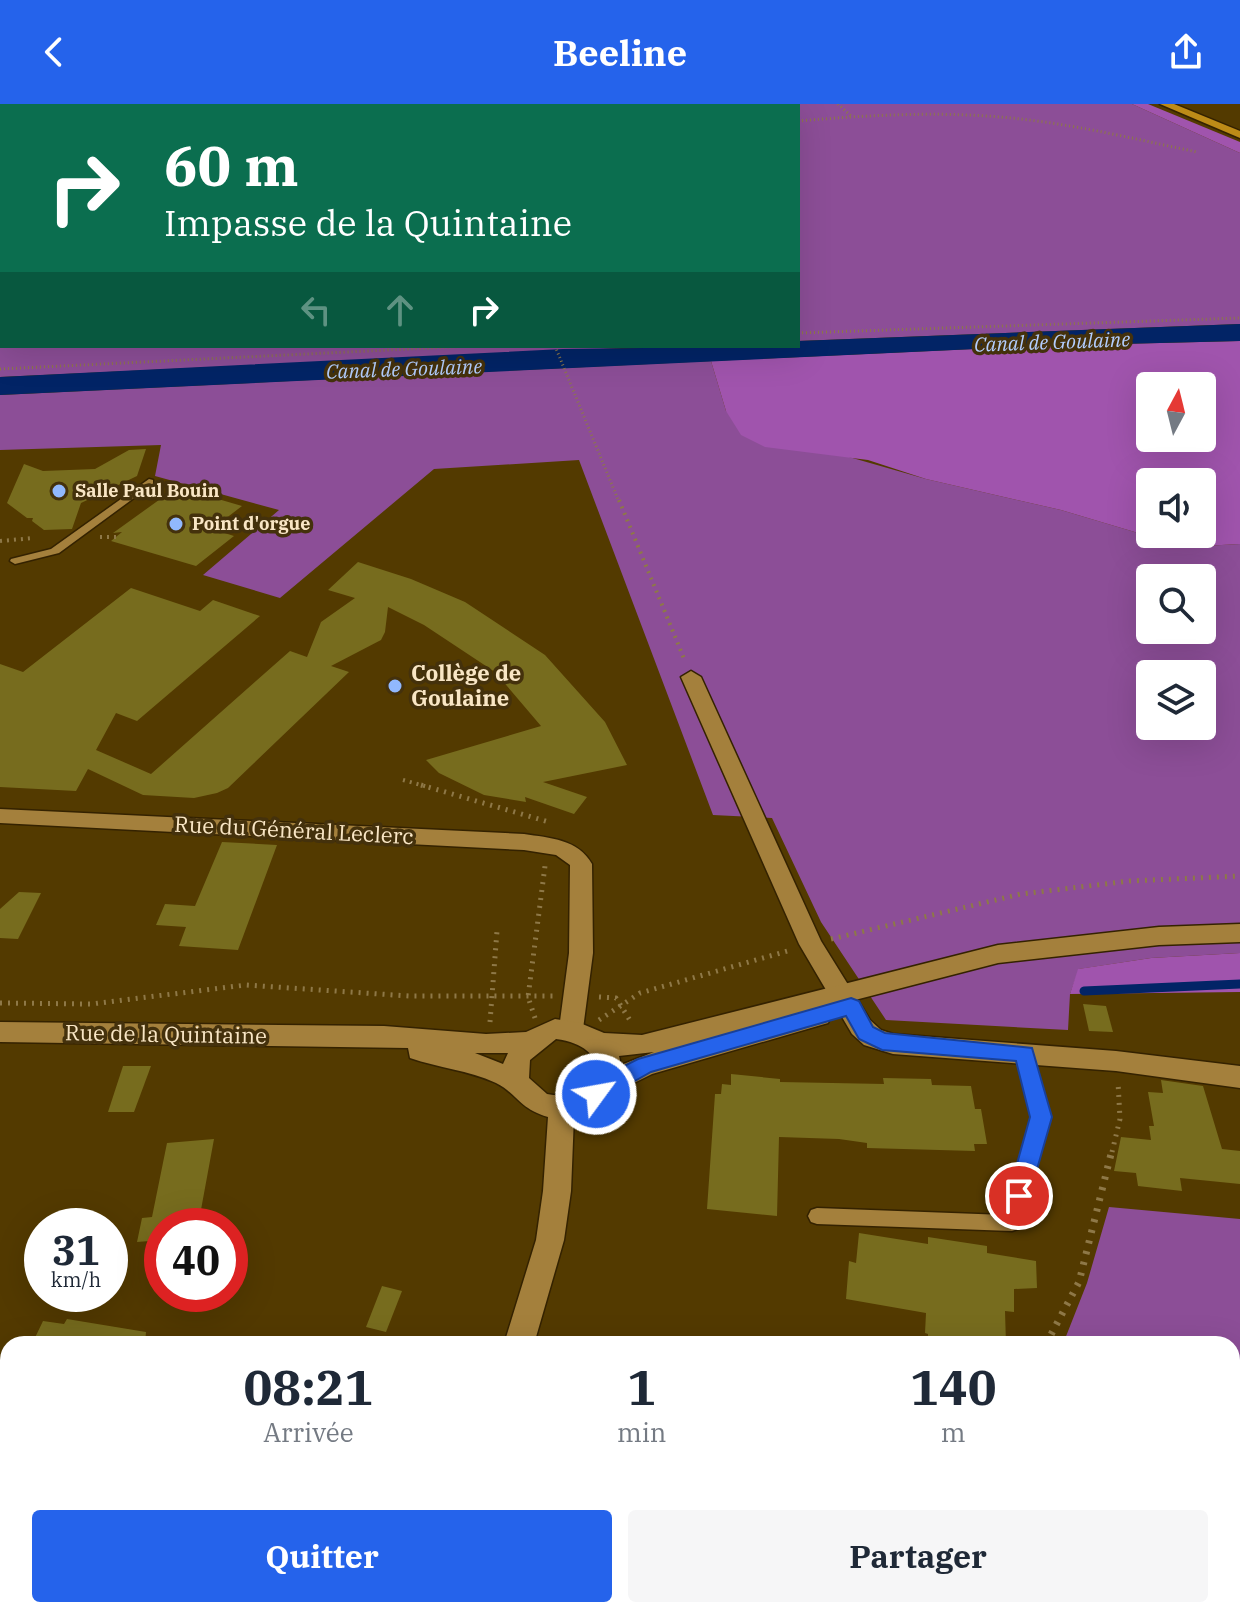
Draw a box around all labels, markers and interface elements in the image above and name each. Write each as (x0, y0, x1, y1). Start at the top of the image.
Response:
text: Beeline (553, 29, 687, 76)
icon: back (32, 30, 76, 74)
icon: share (1164, 30, 1208, 74)
text: 60 m (164, 129, 299, 201)
icon: right (32, 136, 136, 240)
text: Impasse de la Quintaine (164, 199, 572, 246)
icon: left (294, 288, 338, 332)
icon: ahead (378, 288, 422, 332)
icon: right (462, 288, 506, 332)
water label: Canal de Goulaine (973, 325, 1131, 358)
water label: Canal de Goulaine (325, 352, 483, 385)
north arrow (1136, 372, 1216, 452)
map controls (1136, 372, 1216, 740)
button: sound (1136, 468, 1216, 548)
place label: Salle Paul Bouin (75, 479, 219, 502)
marker: Salle Paul Bouin (50, 482, 68, 500)
place label: Point d'orgue (192, 512, 310, 535)
marker: Point d'orgue (167, 515, 185, 533)
button: search (1136, 564, 1216, 644)
place label: Collège de Goulaine (411, 658, 521, 712)
button: layers (1136, 660, 1216, 740)
marker: Collège de Goulaine (386, 677, 404, 695)
street label: Rue du Général Leclerc (173, 809, 415, 850)
street label: Rue de la Quintaine (65, 1017, 267, 1050)
position arrow (554, 1052, 638, 1136)
pin (985, 1162, 1053, 1230)
icon: arrive (997, 1174, 1041, 1218)
speed limit sign: 40 (144, 1208, 248, 1312)
text: 31 (52, 1224, 100, 1276)
text: km/h (51, 1266, 101, 1293)
text: 08:21 (244, 1356, 373, 1418)
text: 1 (627, 1356, 656, 1418)
text: 140 (910, 1356, 996, 1418)
text: Arrivée (263, 1415, 354, 1449)
text: min (617, 1415, 666, 1449)
text: m (941, 1415, 966, 1449)
button: Quitter (32, 1510, 612, 1602)
button: Partager (628, 1510, 1208, 1602)

